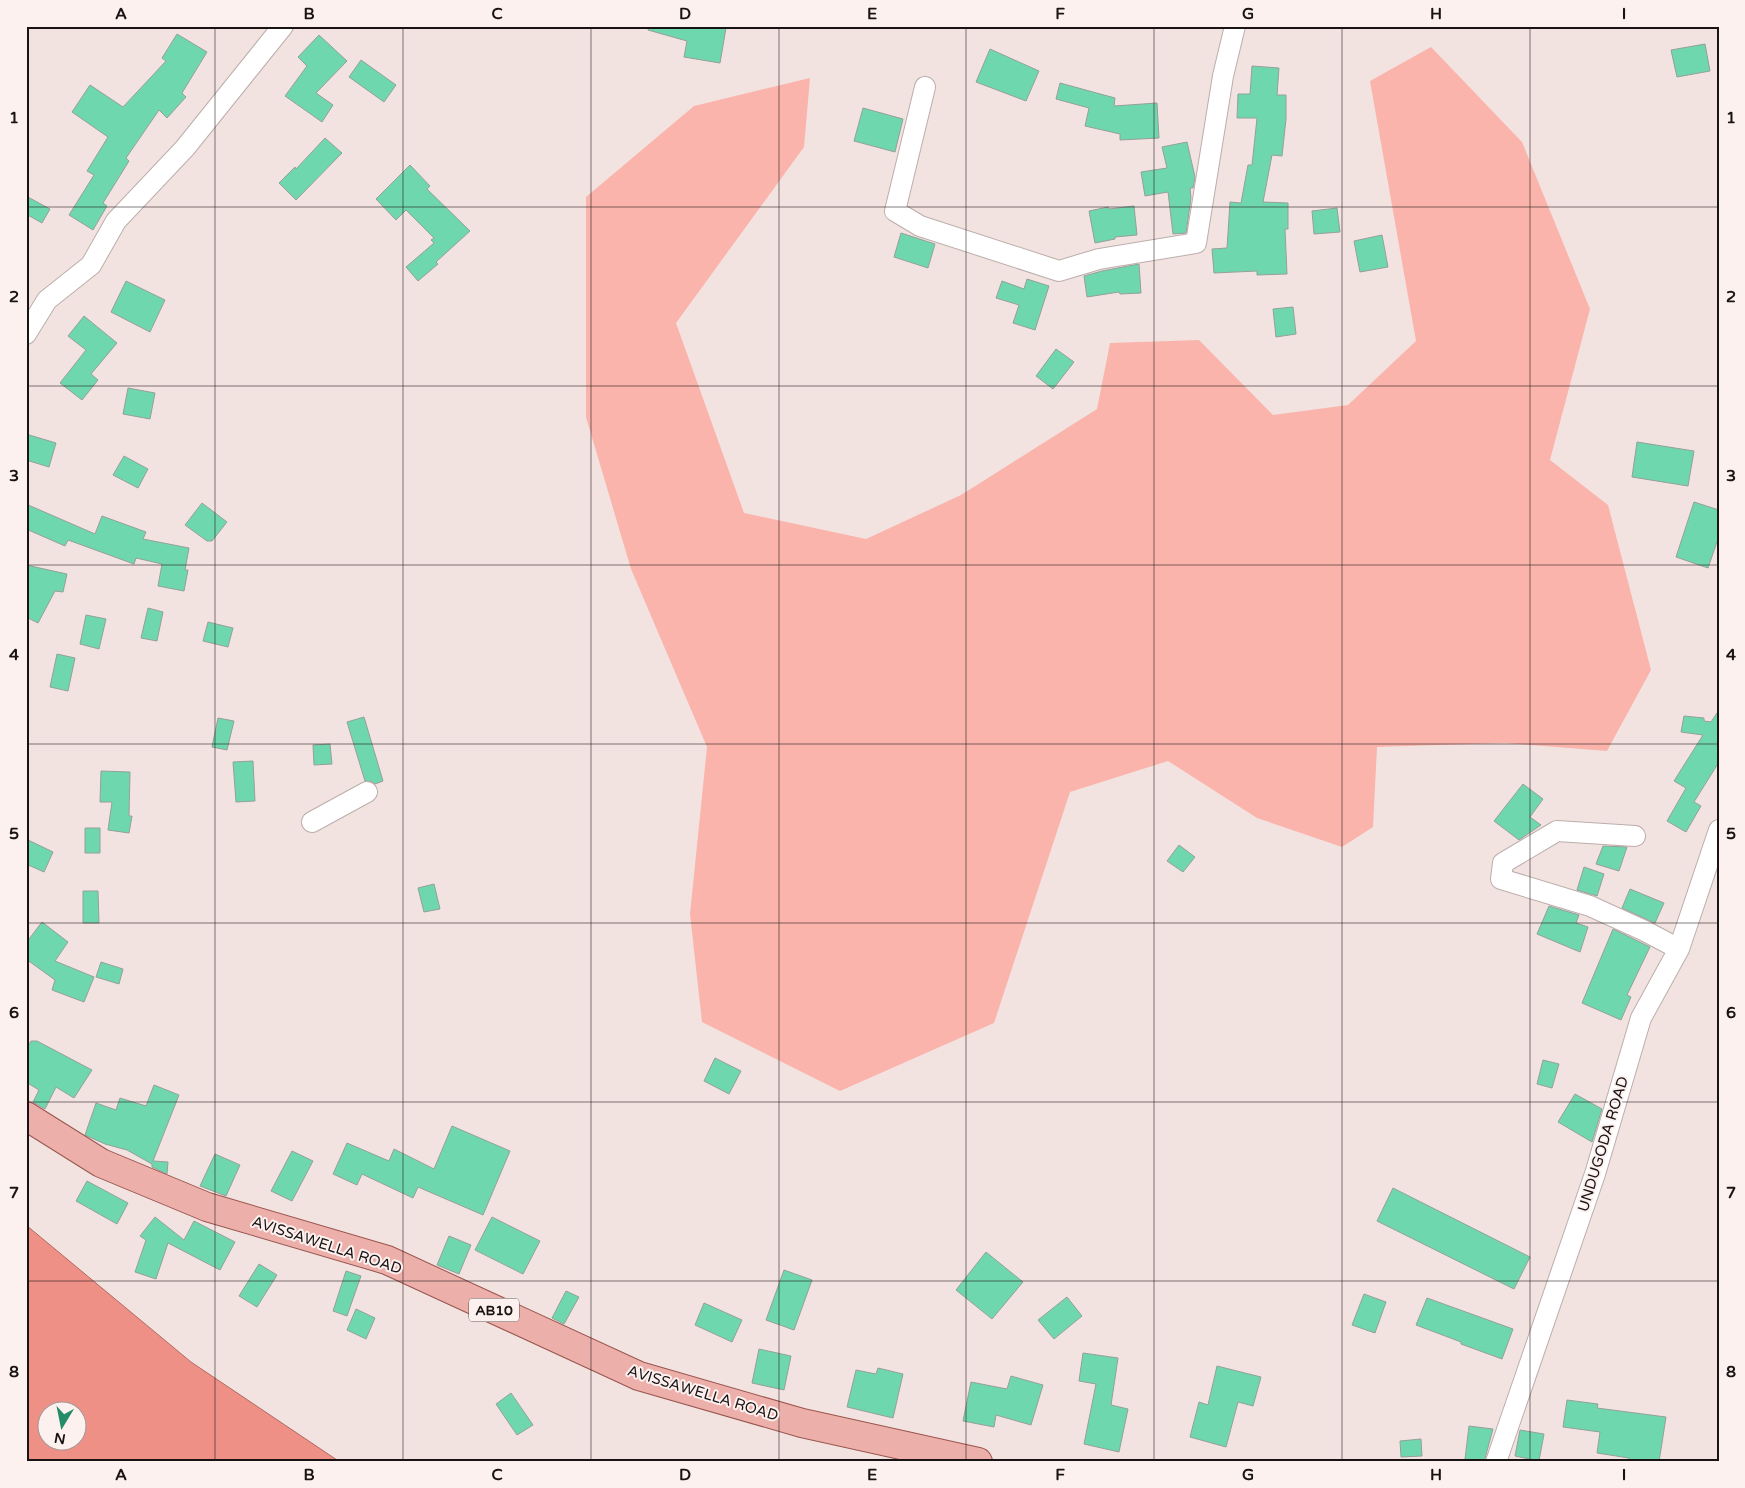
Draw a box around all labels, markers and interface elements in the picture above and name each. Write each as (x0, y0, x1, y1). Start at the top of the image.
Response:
text: A (115, 4, 127, 24)
text: B (303, 4, 315, 24)
text: C (491, 4, 503, 24)
text: D (679, 4, 691, 24)
text: E (867, 4, 877, 24)
text: F (1055, 4, 1065, 24)
text: G (1242, 4, 1254, 24)
text: H (1430, 4, 1442, 24)
text: I (1622, 4, 1626, 24)
text: 1 (9, 108, 19, 128)
text: 1 (1726, 108, 1736, 128)
text: 2 (9, 287, 19, 307)
text: 2 (1726, 287, 1736, 307)
text: 3 (9, 466, 19, 486)
text: 3 (1726, 466, 1736, 486)
text: 4 (9, 645, 19, 665)
text: 4 (1726, 645, 1736, 665)
text: 5 (9, 824, 19, 844)
text: 5 (1726, 824, 1736, 844)
text: 6 (9, 1003, 19, 1023)
text: 6 (1726, 1003, 1736, 1023)
street label: UNDUGODA ROAD (1574, 1074, 1632, 1214)
text: 7 (9, 1183, 19, 1203)
text: 7 (1726, 1183, 1736, 1203)
street label: AVISSAWELLA ROAD (250, 1212, 404, 1278)
road number: AB10 (469, 1298, 519, 1322)
street label: AVISSAWELLA ROAD (625, 1361, 781, 1425)
text: 8 (9, 1362, 19, 1382)
text: 8 (1726, 1362, 1736, 1382)
north arrow (38, 1400, 88, 1450)
text: N (53, 1429, 67, 1448)
text: A (115, 1465, 127, 1485)
text: B (303, 1465, 315, 1485)
text: C (491, 1465, 503, 1485)
text: D (679, 1465, 691, 1485)
text: E (867, 1465, 877, 1485)
text: F (1055, 1465, 1065, 1485)
text: G (1242, 1465, 1254, 1485)
text: H (1430, 1465, 1442, 1485)
text: I (1622, 1465, 1626, 1485)

